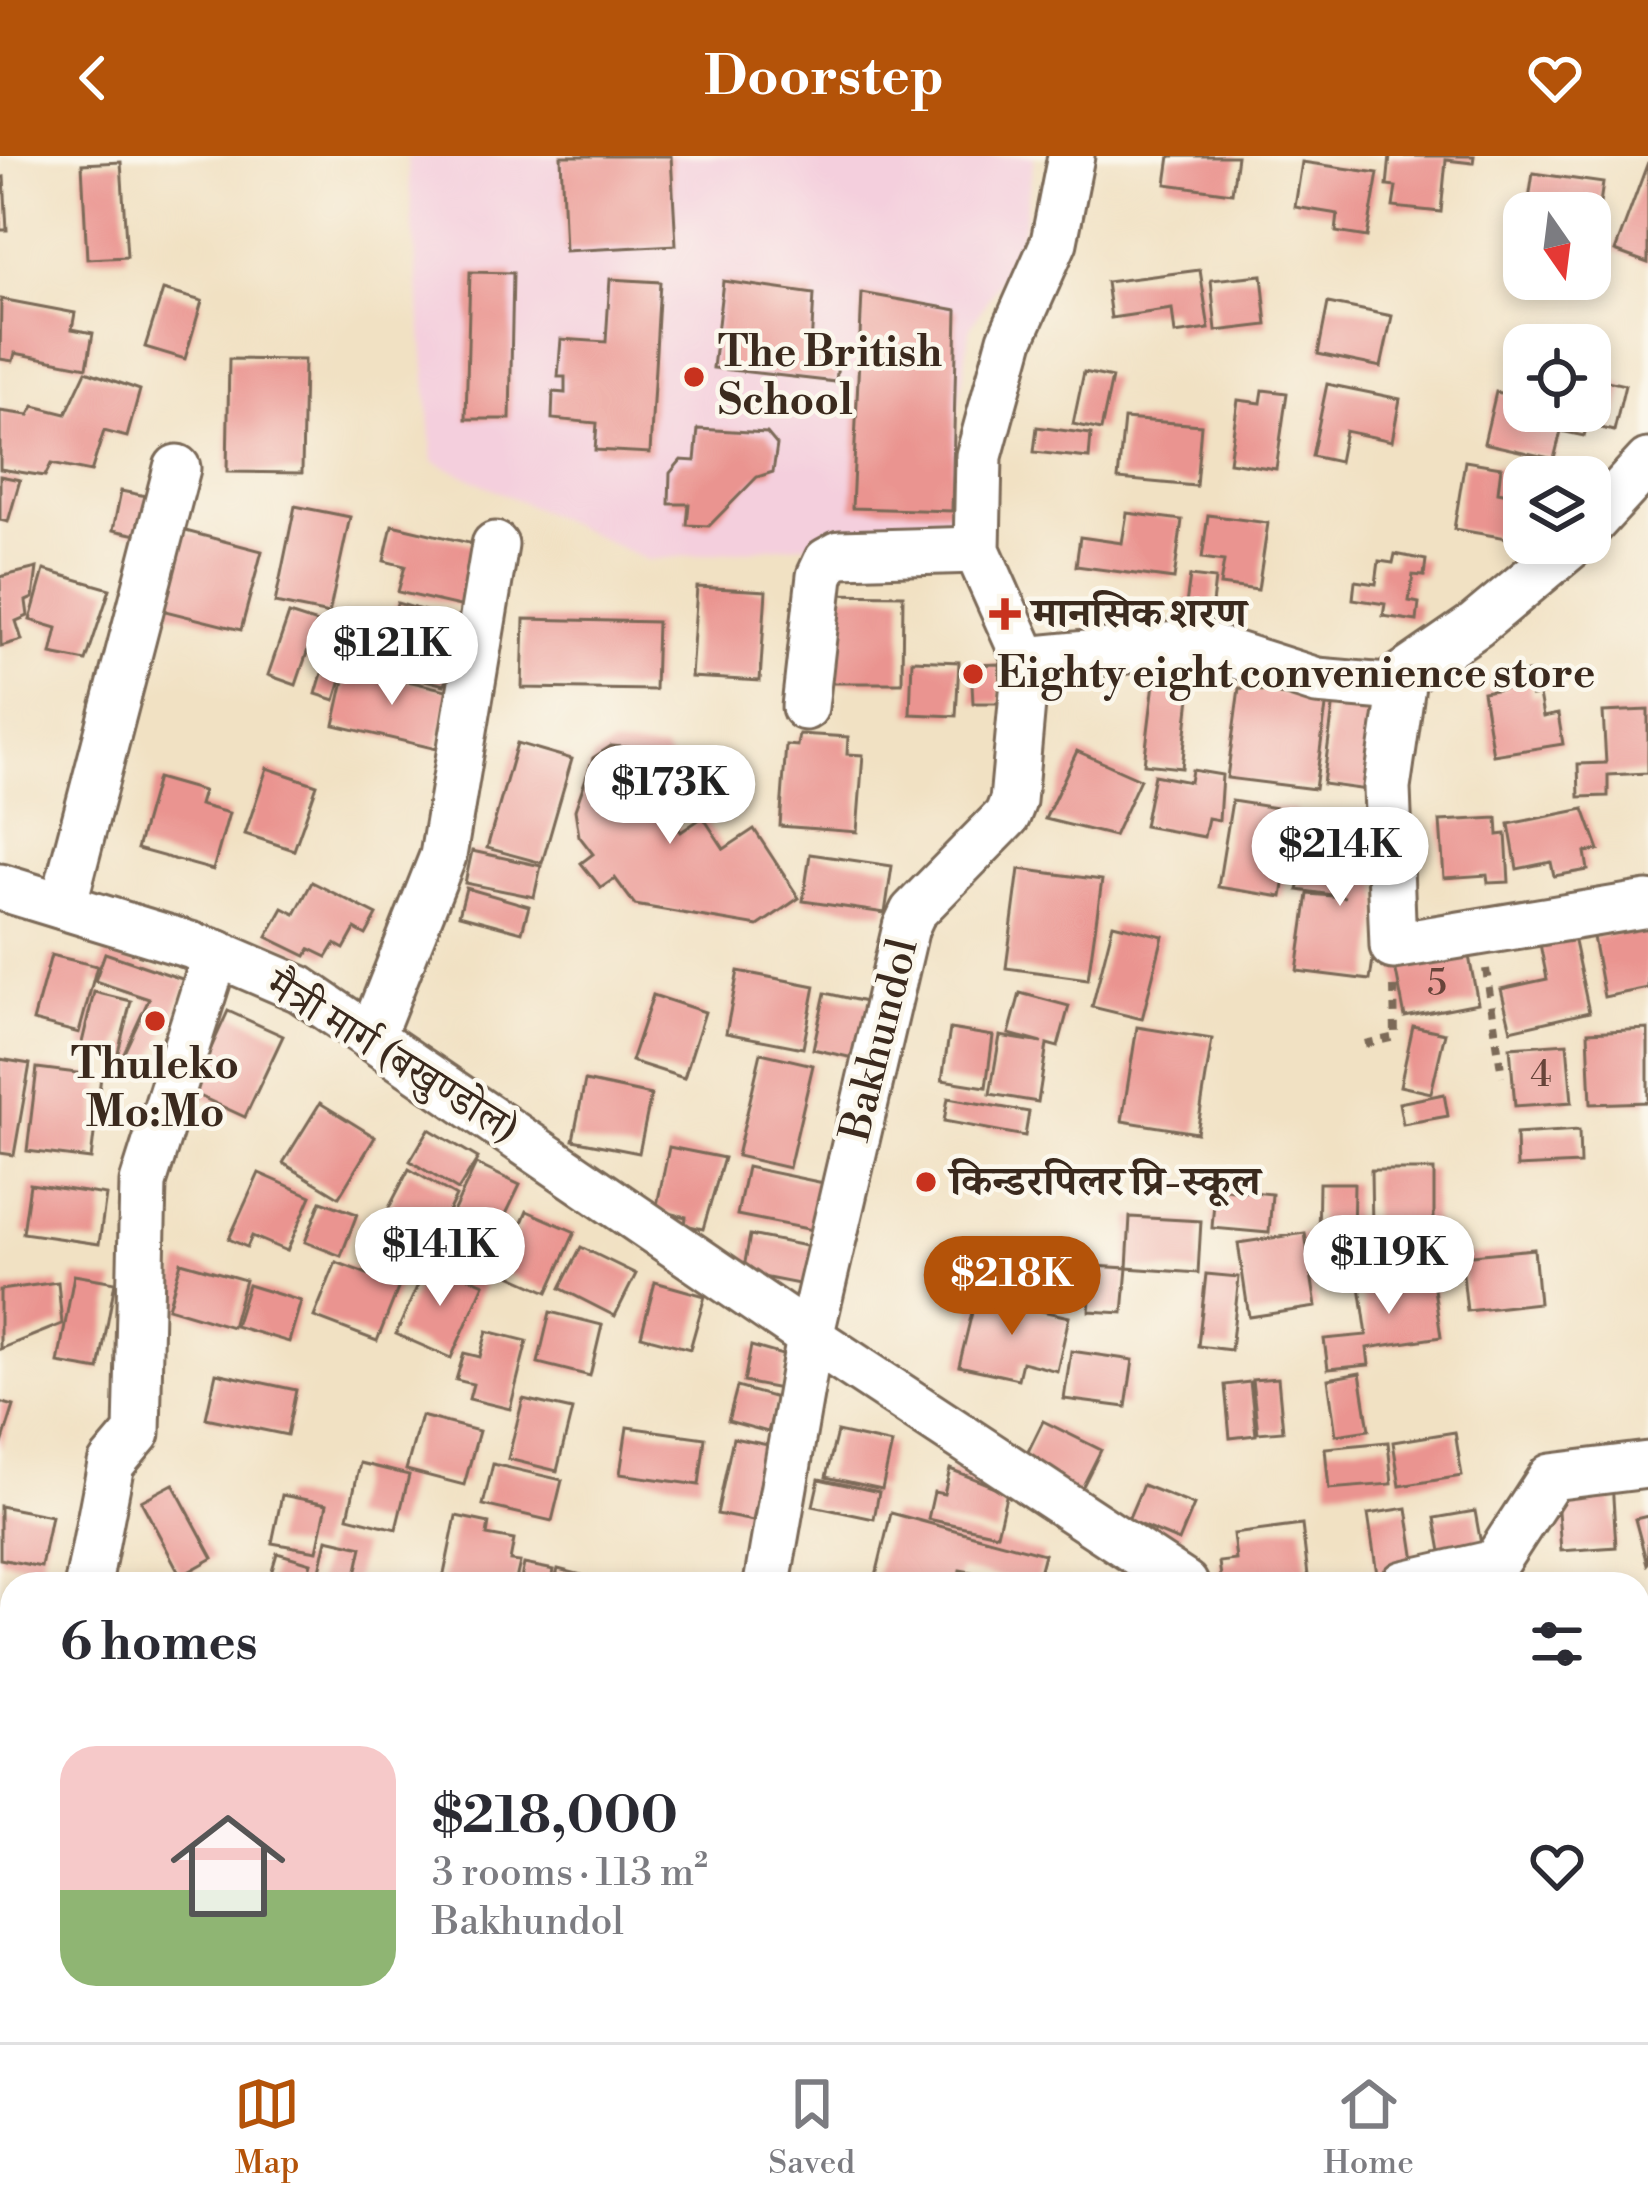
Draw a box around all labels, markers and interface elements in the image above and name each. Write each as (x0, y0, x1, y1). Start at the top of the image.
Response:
text: Doorstep (704, 44, 944, 112)
icon: back (60, 45, 126, 111)
icon: heart (1522, 45, 1588, 111)
north arrow (1503, 192, 1611, 300)
map controls (1503, 192, 1611, 564)
button: locate (1503, 324, 1611, 432)
place label: The British School (718, 327, 942, 428)
marker: The British School (681, 364, 707, 390)
button: layers (1503, 456, 1611, 564)
place label: मानसिक शरण (1029, 588, 1249, 641)
marker: मानसिक शरण (989, 598, 1021, 630)
pin: $121K (308, 606, 476, 708)
text: $121K (333, 620, 451, 669)
place label: Eighty eight convenience store (997, 648, 1595, 701)
marker: Eighty eight convenience store (960, 661, 986, 687)
pin: $173K (586, 745, 754, 847)
text: $173K (611, 759, 729, 808)
pin: $214K (1256, 807, 1424, 909)
text: $214K (1279, 821, 1401, 870)
street label: Bakhundol (829, 933, 931, 1148)
street label: मैत्री मार्ग (बखुण्डोल) (254, 958, 528, 1157)
house number: 5 (1427, 962, 1447, 1007)
marker: Thuleko Mo:Mo (142, 1008, 168, 1034)
place label: Thuleko Mo:Mo (71, 1039, 239, 1140)
house number: 4 (1530, 1053, 1552, 1098)
place label: किन्डरपिलर प्रि-स्कूल (947, 1156, 1263, 1209)
marker: किन्डरपिलर प्रि-स्कूल (913, 1169, 939, 1195)
pin: $141K (356, 1207, 524, 1309)
pin: $119K (1305, 1215, 1473, 1317)
text: $141K (382, 1221, 498, 1270)
text: $119K (1330, 1229, 1448, 1278)
pin: $218K (928, 1236, 1096, 1338)
text: $218K (951, 1250, 1073, 1299)
icon: filters (1524, 1611, 1590, 1677)
text: 6 homes (60, 1612, 258, 1676)
text: $218,000 (432, 1785, 678, 1849)
icon: home (156, 1794, 300, 1938)
icon: heart (1524, 1833, 1590, 1899)
text: 3 rooms · 113 m² (432, 1849, 708, 1898)
text: Bakhundol (432, 1898, 624, 1947)
tab: Map (234, 2071, 300, 2184)
tab: Saved (768, 2071, 855, 2184)
tab: Home (1323, 2071, 1414, 2184)

